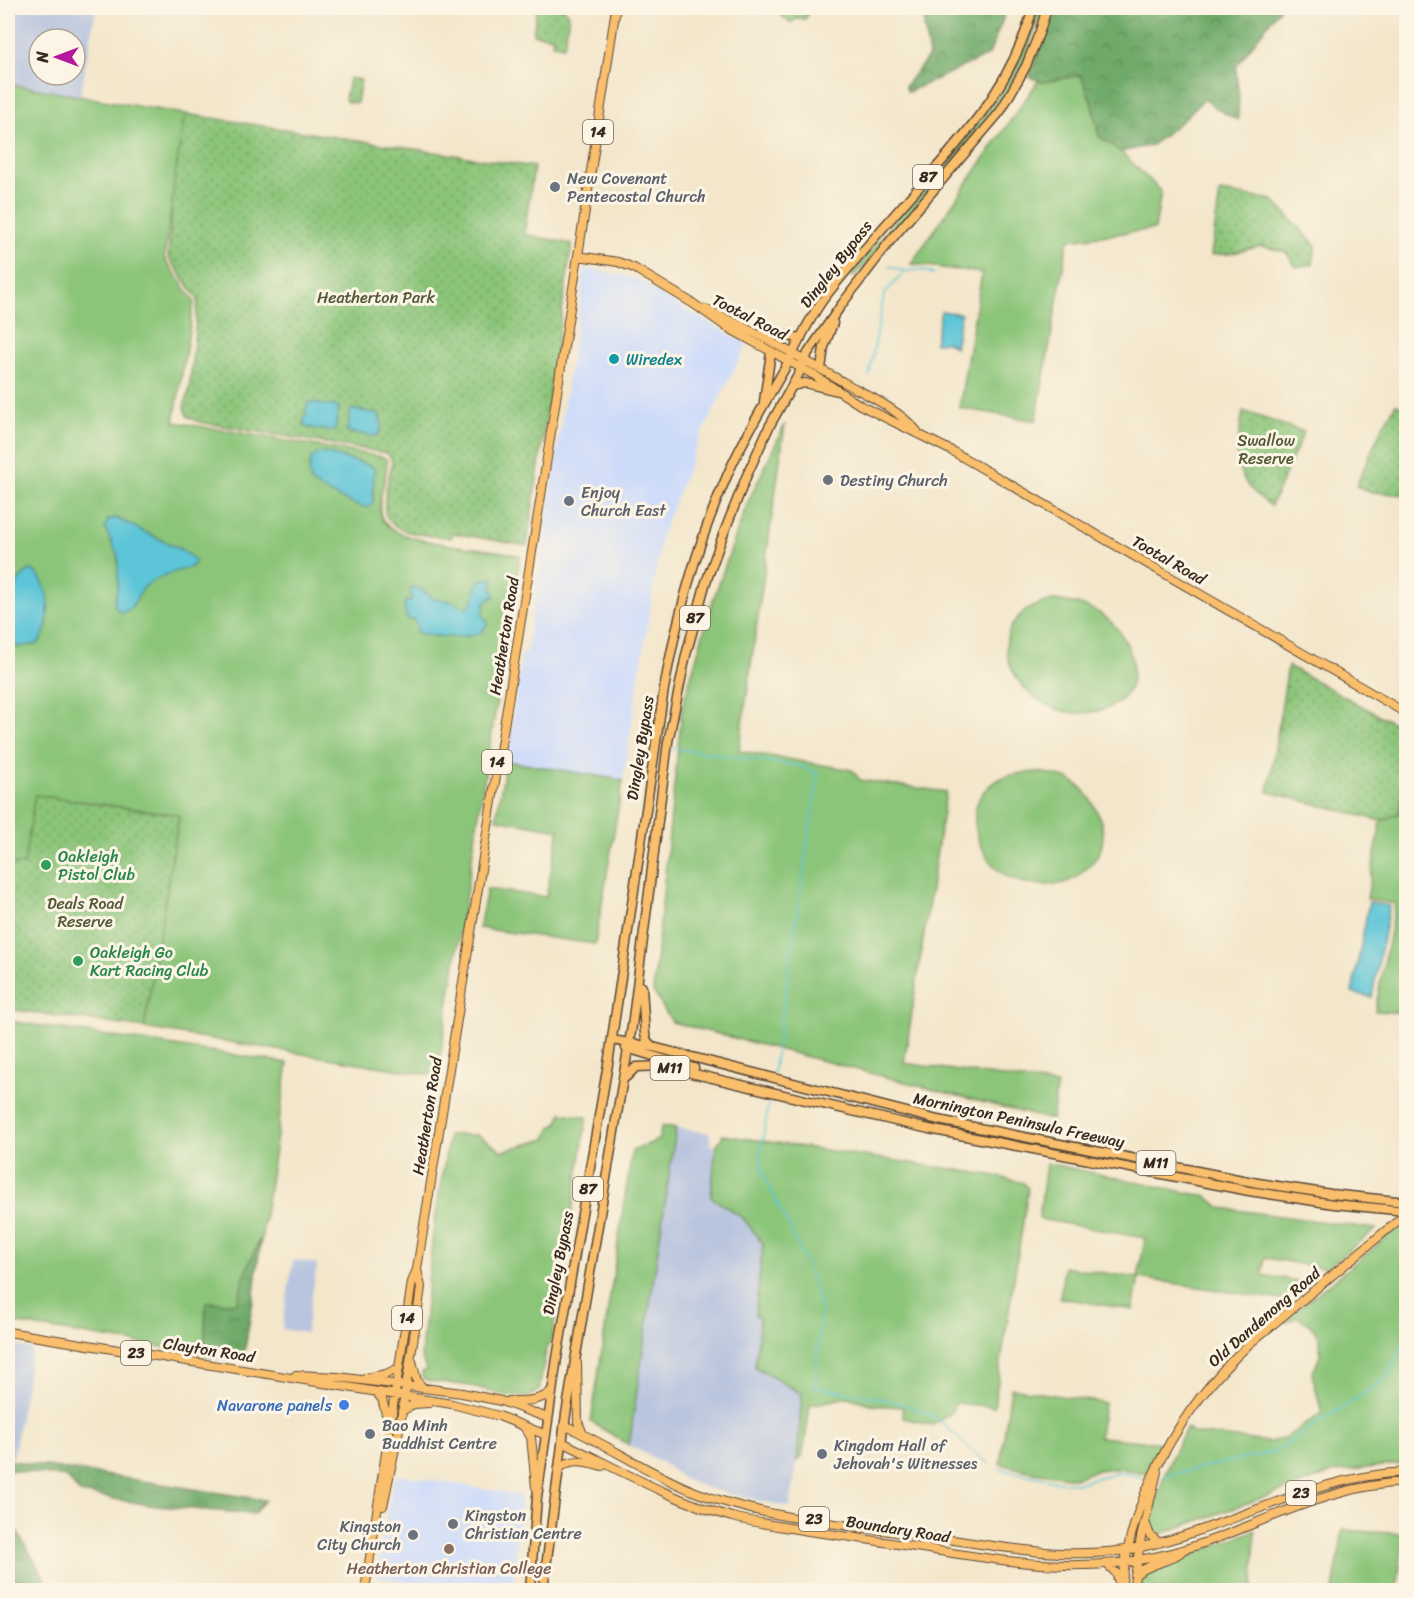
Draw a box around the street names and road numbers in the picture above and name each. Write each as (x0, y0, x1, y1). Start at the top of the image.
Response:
road number: 14 (583, 120, 613, 144)
road number: 87 (913, 165, 943, 189)
street label: Dingley Bypass (792, 213, 880, 315)
street label: Tootal Road (707, 286, 794, 349)
street label: Tootal Road (1126, 527, 1213, 594)
street label: Heatherton Road (480, 573, 528, 697)
road number: 87 (680, 606, 710, 630)
street label: Dingley Bypass (617, 693, 663, 802)
road number: 14 (482, 750, 512, 774)
street label: Heatherton Road (403, 1053, 451, 1177)
road number: M11 (650, 1056, 690, 1080)
street label: Mornington Peninsula Freeway (911, 1083, 1128, 1157)
road number: M11 (1136, 1151, 1176, 1175)
road number: 87 (573, 1177, 603, 1201)
street label: Dingley Bypass (534, 1208, 582, 1318)
street label: Old Dandenong Road (1201, 1258, 1328, 1375)
road number: 14 (392, 1306, 422, 1330)
street label: Clayton Road (161, 1328, 258, 1372)
road number: 23 (121, 1341, 151, 1365)
road number: 23 (1286, 1481, 1316, 1505)
street label: Boundary Road (844, 1506, 954, 1552)
road number: 23 (799, 1507, 829, 1531)

